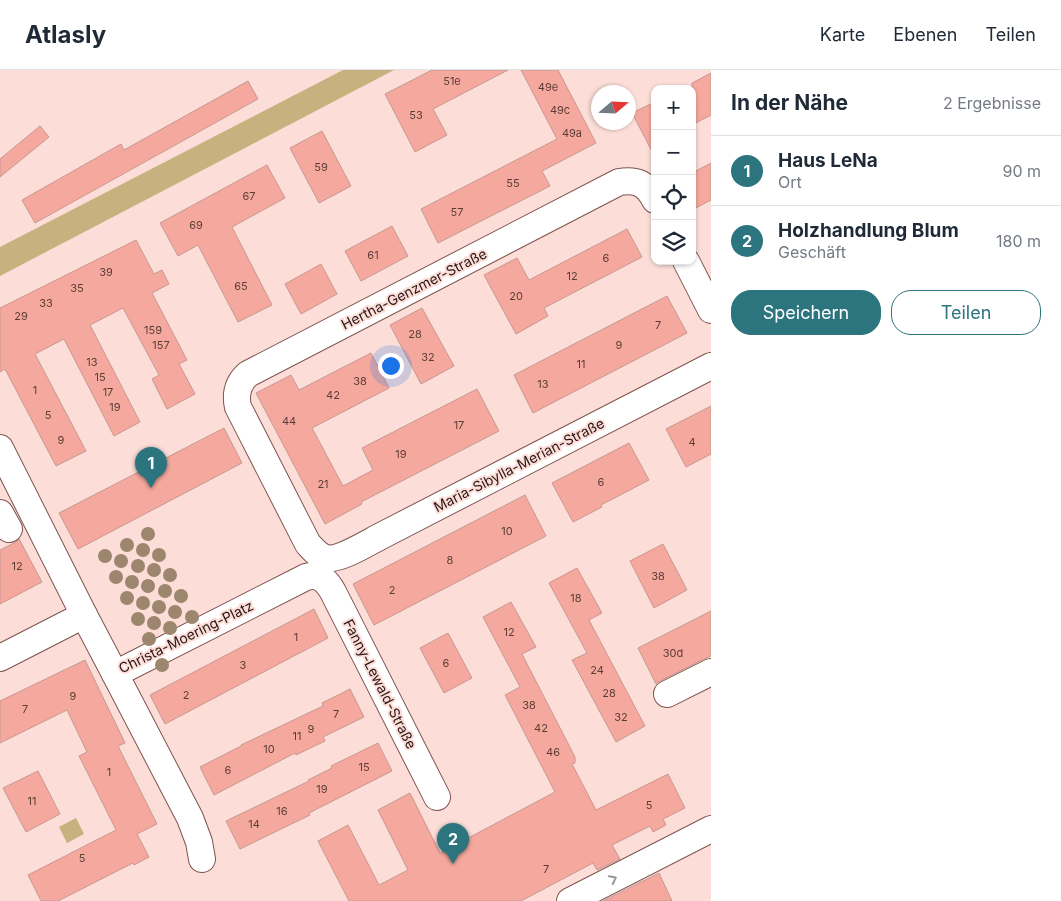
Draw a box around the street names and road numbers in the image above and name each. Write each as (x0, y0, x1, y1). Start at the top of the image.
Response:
street label: Hertha-Genzmer-Straße (338, 244, 489, 333)
street label: Maria-Sibylla-Merian-Straße (431, 414, 607, 515)
street label: Christa-Moering-Platz (116, 597, 256, 677)
street label: Fanny-Lewald-Straße (340, 616, 420, 751)

